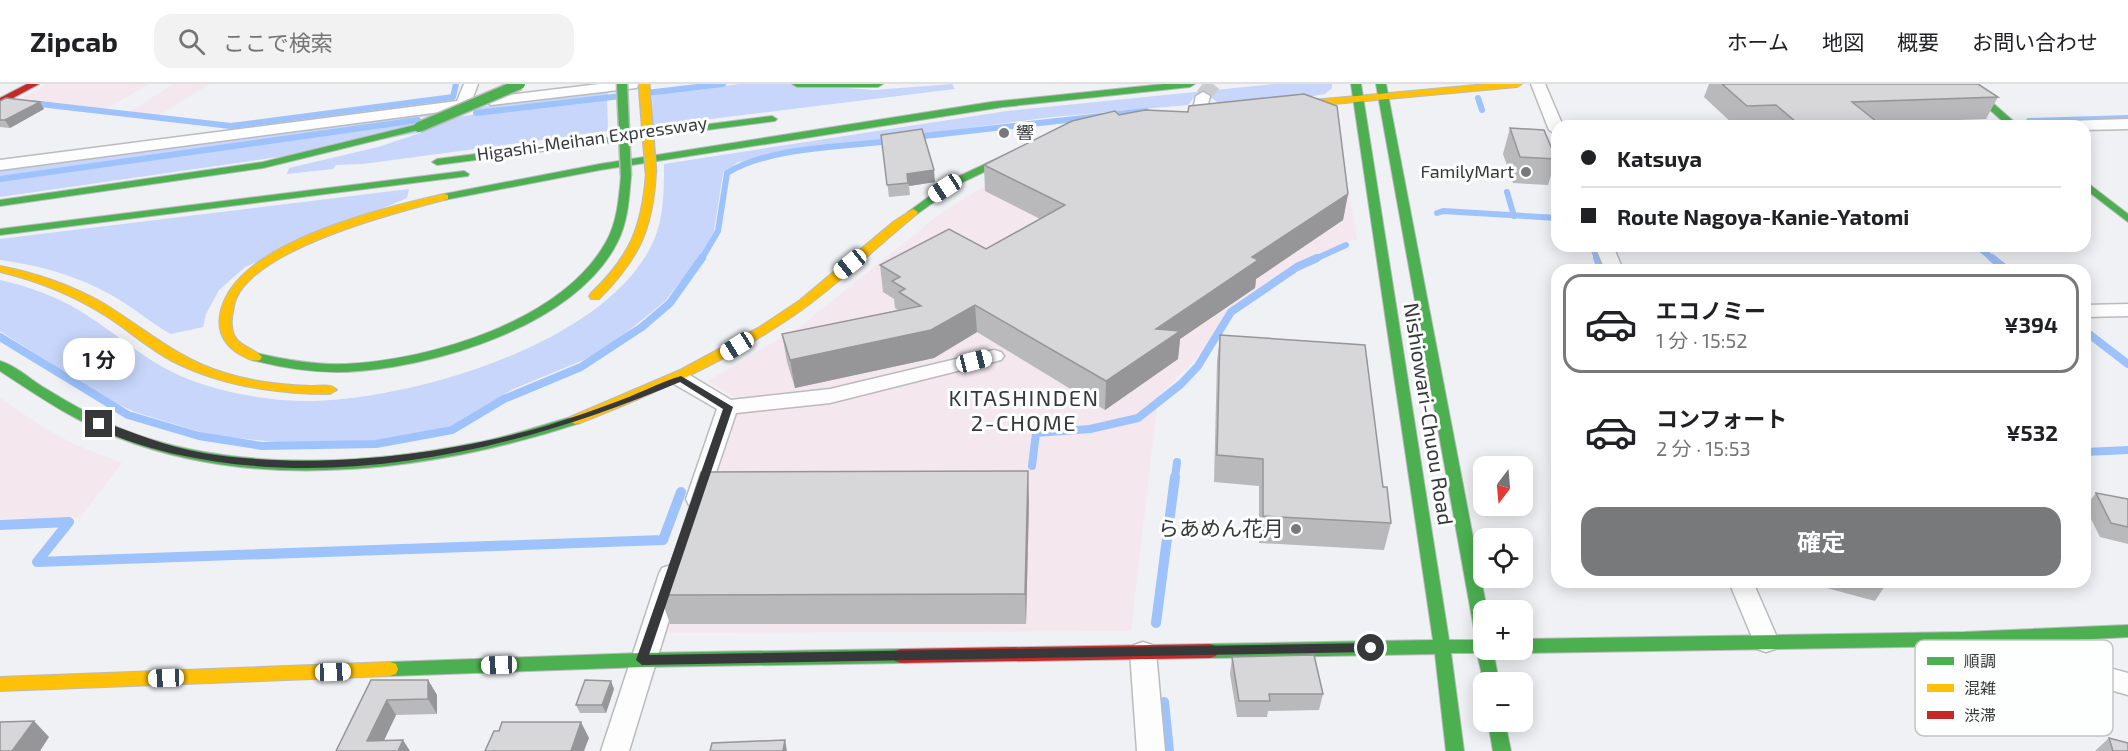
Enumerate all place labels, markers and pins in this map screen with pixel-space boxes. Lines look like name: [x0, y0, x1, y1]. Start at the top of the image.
place label: 響: [1016, 121, 1034, 143]
marker: 響: [997, 126, 1011, 140]
place label: FamilyMart: [1420, 160, 1514, 182]
marker: FamilyMart: [1519, 165, 1533, 179]
place label: らあめん花月: [1158, 515, 1284, 540]
marker: らあめん花月: [1289, 522, 1303, 536]

